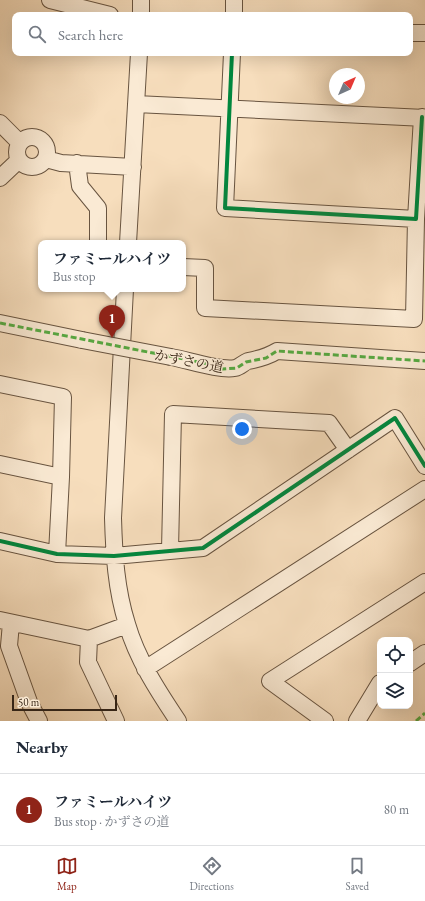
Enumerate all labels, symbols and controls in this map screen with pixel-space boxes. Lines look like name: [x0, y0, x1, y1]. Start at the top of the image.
search box: [12, 12, 413, 56]
icon: search: [26, 23, 48, 45]
text: Search here: [58, 25, 123, 44]
north arrow: [329, 68, 365, 104]
popup: [38, 240, 186, 292]
text: ファミールハイツ: [53, 249, 171, 268]
text: Bus stop: [53, 268, 96, 285]
pin: 1: [99, 305, 125, 338]
street label: かずさの道: [153, 345, 225, 377]
your location: [232, 419, 252, 439]
map controls: [377, 637, 413, 709]
button: locate: [377, 637, 413, 673]
button: layers: [377, 673, 413, 709]
scale bar: [12, 693, 117, 712]
text: 50 m: [18, 695, 39, 709]
text: Nearby: [16, 736, 68, 758]
text: ファミールハイツ: [54, 792, 172, 811]
text: 1: [26, 801, 32, 818]
text: 80 m: [384, 801, 409, 818]
text: Bus stop · かずさの道: [54, 813, 170, 830]
tab: Map: [56, 855, 78, 893]
tab: Directions: [190, 855, 234, 893]
tab: Saved: [346, 855, 369, 893]

